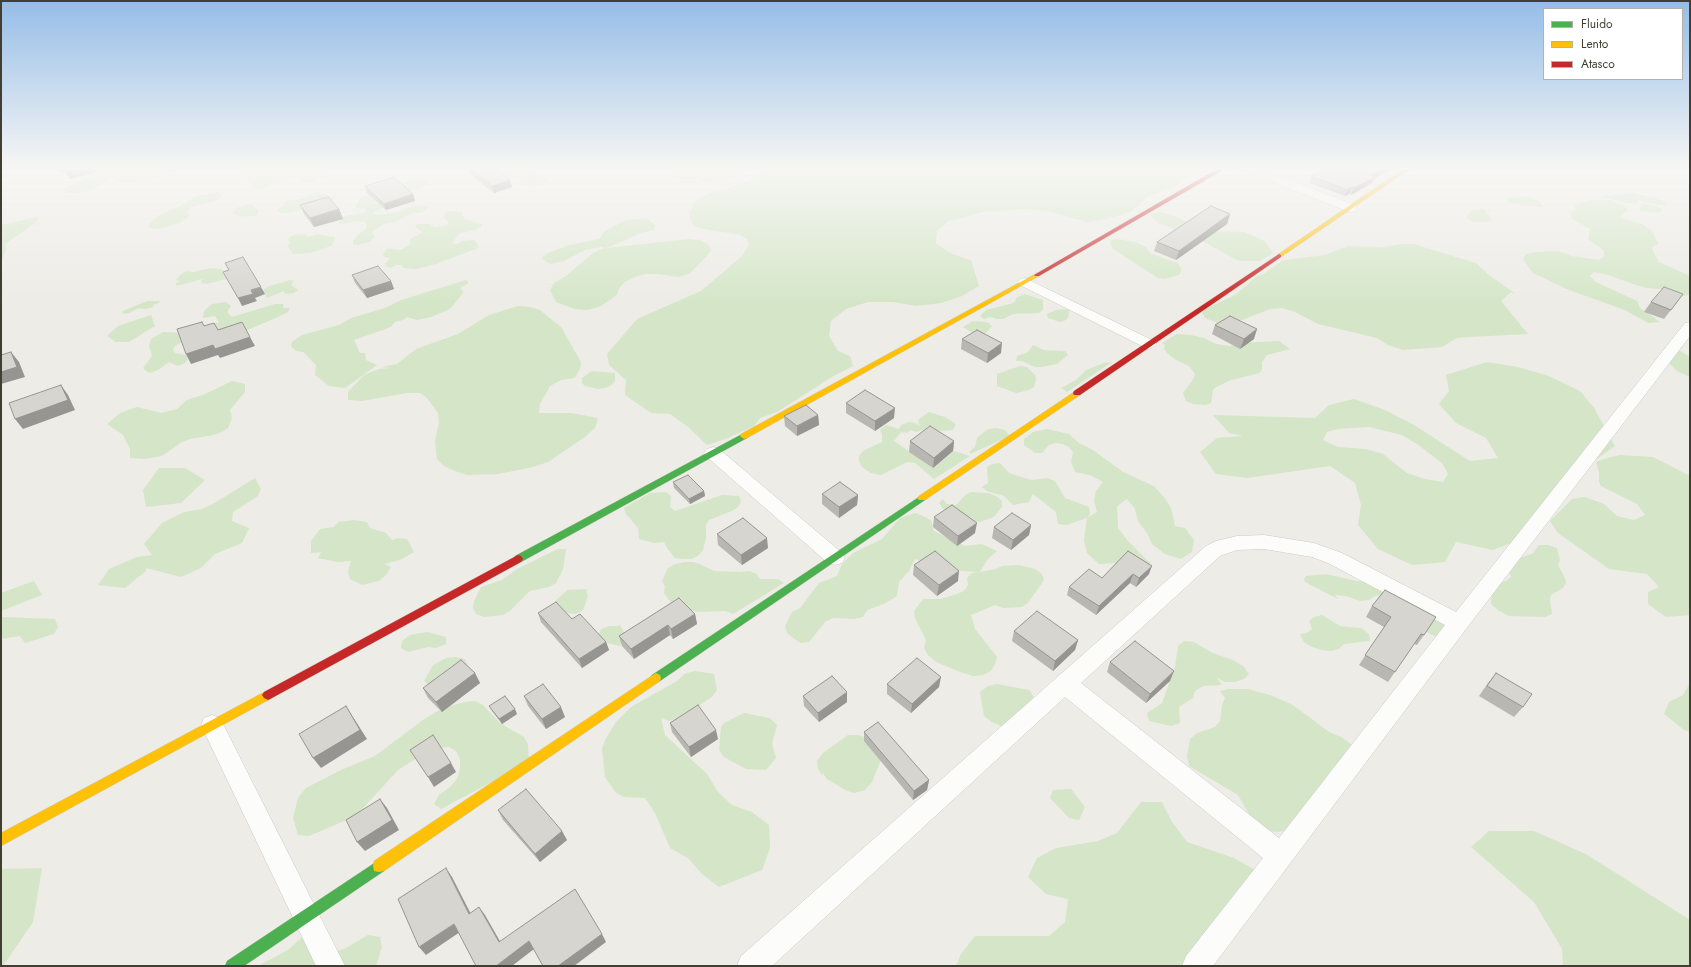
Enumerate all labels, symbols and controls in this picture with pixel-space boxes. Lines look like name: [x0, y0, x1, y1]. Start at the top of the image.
legend: [1543, 8, 1683, 80]
text: Fluido: [1581, 15, 1613, 33]
text: Lento: [1581, 35, 1608, 53]
text: Atasco: [1581, 55, 1615, 73]

